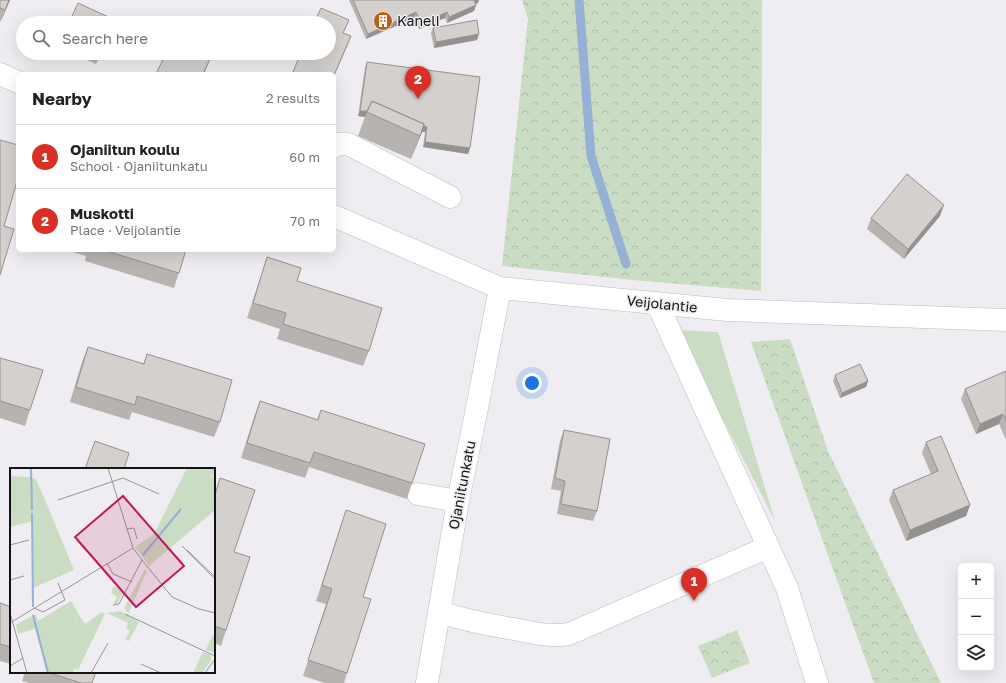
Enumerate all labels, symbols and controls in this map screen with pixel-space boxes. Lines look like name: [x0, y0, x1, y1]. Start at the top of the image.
building icon: Kaneli: [372, 10, 394, 32]
place label: Kaneli: [397, 12, 439, 29]
search box: [16, 16, 336, 60]
icon: search: [30, 27, 52, 49]
text: Search here: [62, 29, 148, 47]
pin: 2: [405, 66, 431, 99]
text: Nearby: [32, 88, 92, 109]
text: 2 results: [266, 90, 320, 106]
text: Ojaniitun koulu: [70, 140, 180, 158]
text: 1: [42, 149, 48, 165]
text: 60 m: [289, 149, 320, 165]
text: School · Ojaniitunkatu: [70, 158, 208, 174]
text: Muskotti: [70, 204, 134, 222]
text: 2: [41, 213, 49, 229]
text: 70 m: [290, 213, 320, 229]
text: Place · Veijolantie: [70, 222, 181, 238]
street label: Veijolantie: [626, 291, 698, 316]
your location: [522, 373, 542, 393]
street label: Ojaniitunkatu: [445, 439, 478, 531]
inset map: [10, 468, 215, 673]
map controls: [958, 563, 994, 671]
button: +: [958, 563, 994, 599]
pin: 1: [681, 568, 707, 601]
button: −: [958, 599, 994, 635]
button: layers: [958, 635, 994, 671]

